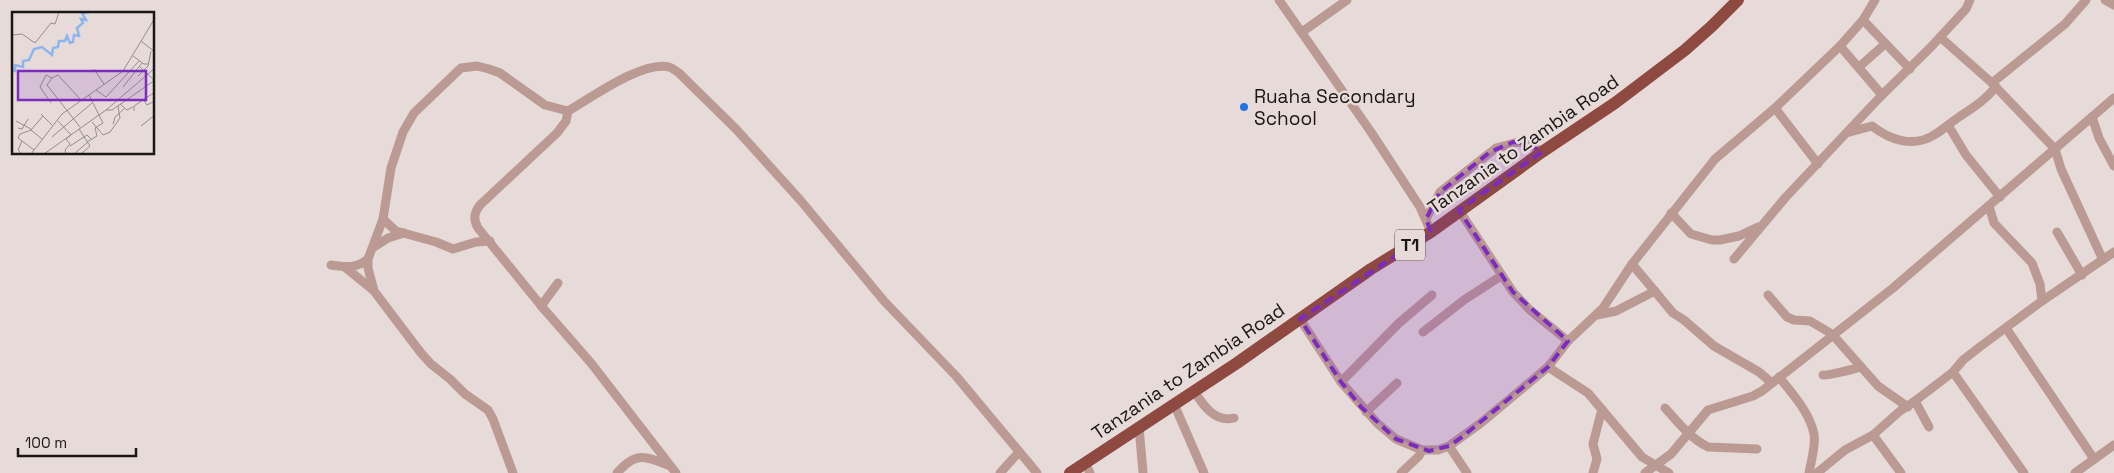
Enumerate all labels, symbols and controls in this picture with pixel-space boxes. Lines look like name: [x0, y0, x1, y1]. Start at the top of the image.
inset map: [12, 12, 155, 155]
street label: Tanzania to Zambia Road: [1423, 69, 1624, 220]
place label: Ruaha Secondary School: [1254, 84, 1416, 131]
marker: Ruaha Secondary School: [1238, 101, 1250, 113]
road number: T1: [1395, 230, 1425, 260]
street label: Tanzania to Zambia Road: [1087, 297, 1290, 445]
scale bar: [18, 426, 135, 458]
text: 100 m: [25, 433, 67, 452]

